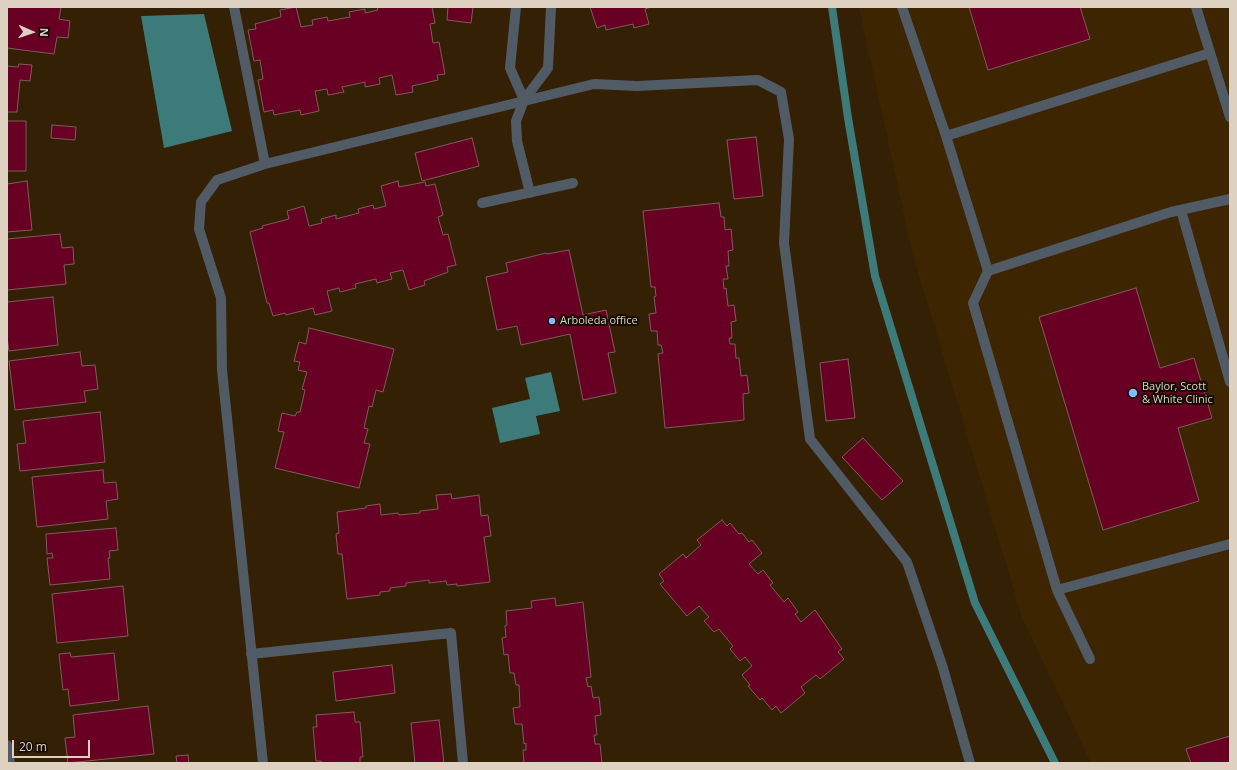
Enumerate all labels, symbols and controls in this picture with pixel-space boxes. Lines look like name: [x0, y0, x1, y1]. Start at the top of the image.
north arrow: [12, 12, 52, 52]
text: N: [37, 28, 52, 37]
place label: Arboleda office: [560, 314, 638, 328]
marker: Arboleda office: [547, 316, 557, 326]
place label: Baylor, Scott & White Clinic: [1142, 380, 1213, 406]
marker: Baylor, Scott & White Clinic: [1127, 387, 1139, 399]
scale bar: [14, 732, 92, 758]
text: 20 m: [19, 738, 47, 755]

